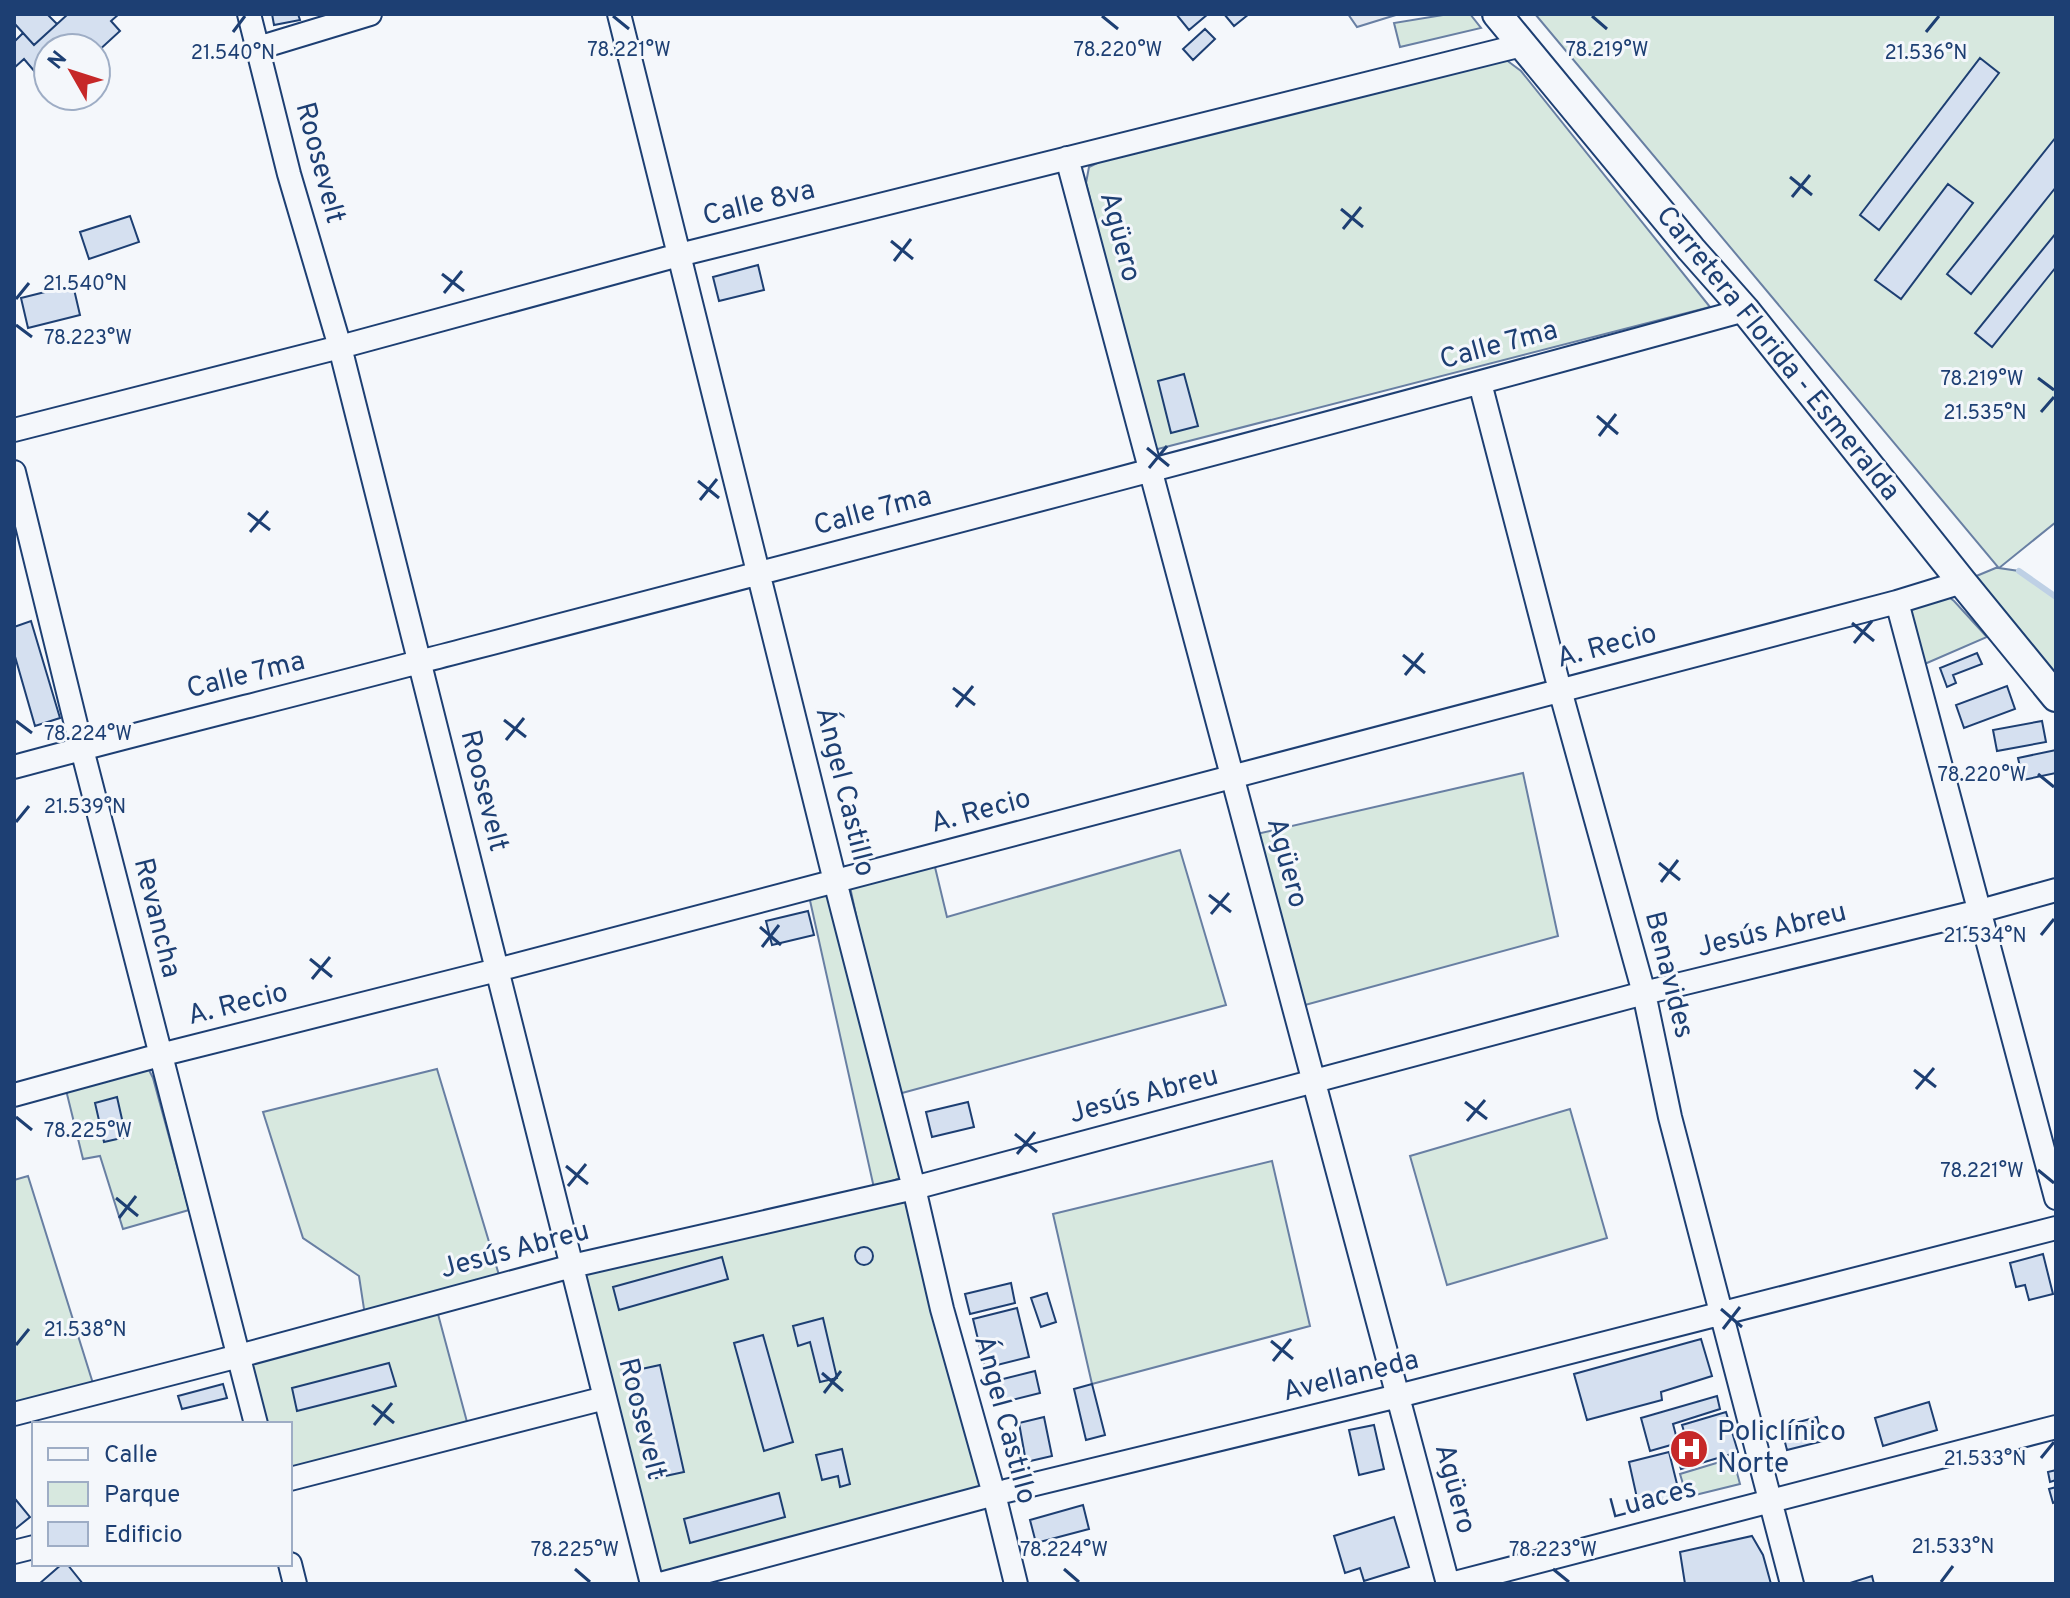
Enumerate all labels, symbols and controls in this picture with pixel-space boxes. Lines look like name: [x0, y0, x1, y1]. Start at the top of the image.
north arrow: [32, 32, 112, 112]
text: 78.221°W: [587, 38, 671, 64]
text: 78.220°W: [1074, 38, 1162, 64]
text: 78.219°W: [1565, 38, 1649, 64]
text: 21.540°N: [191, 41, 275, 67]
text: 21.536°N: [1885, 41, 1967, 67]
text: N: [43, 46, 74, 76]
street label: Roosevelt: [286, 99, 352, 227]
street label: Calle 8va: [699, 173, 819, 235]
street label: Agüero: [1090, 188, 1148, 286]
street label: Carretera Florida - Esmeralda: [1647, 199, 1907, 509]
text: 21.540°N: [43, 272, 127, 298]
street label: Calle 7ma: [1436, 313, 1562, 379]
text: 78.223°W: [44, 326, 132, 352]
text: 78.219°W: [1940, 367, 2024, 393]
text: 21.535°N: [1943, 401, 2027, 427]
street label: Calle 7ma: [810, 479, 936, 545]
street label: A. Recio: [1553, 616, 1661, 678]
street label: Calle 7ma: [183, 644, 309, 708]
street label: Ángel Castillo: [806, 703, 884, 880]
text: 78.224°W: [44, 722, 132, 748]
street label: Roosevelt: [451, 727, 515, 855]
text: 78.220°W: [1938, 763, 2026, 789]
street label: A. Recio: [927, 781, 1035, 843]
text: 21.539°N: [44, 795, 126, 821]
street label: Agüero: [1257, 814, 1315, 912]
street label: Revancha: [124, 854, 188, 982]
street label: Jesús Abreu: [1693, 895, 1851, 967]
street label: Benavides: [1635, 908, 1701, 1042]
text: 21.534°N: [1943, 924, 2027, 950]
street label: A. Recio: [184, 975, 292, 1035]
street label: Jesús Abreu: [1065, 1059, 1223, 1133]
text: 78.225°W: [44, 1119, 132, 1145]
text: 78.221°W: [1940, 1159, 2024, 1185]
street label: Jesús Abreu: [436, 1214, 594, 1288]
text: 21.538°N: [43, 1318, 127, 1344]
street label: Ángel Castillo: [964, 1331, 1046, 1508]
street label: Avellaneda: [1279, 1343, 1423, 1411]
street label: Roosevelt: [609, 1355, 673, 1483]
place label: Policlínico Norte: [1717, 1415, 1846, 1483]
legend: [32, 1422, 292, 1566]
hospital icon: Policlínico Norte: [1668, 1428, 1710, 1470]
street label: Agüero: [1425, 1440, 1483, 1538]
text: Calle: [104, 1441, 158, 1471]
text: 21.533°N: [1944, 1447, 2026, 1473]
street label: Luaces: [1605, 1471, 1701, 1529]
text: Parque: [104, 1481, 180, 1511]
text: Edificio: [104, 1521, 183, 1551]
text: 21.533°N: [1912, 1535, 1994, 1561]
text: 78.225°W: [531, 1538, 619, 1564]
text: 78.224°W: [1020, 1538, 1108, 1564]
text: 78.223°W: [1509, 1538, 1597, 1564]

